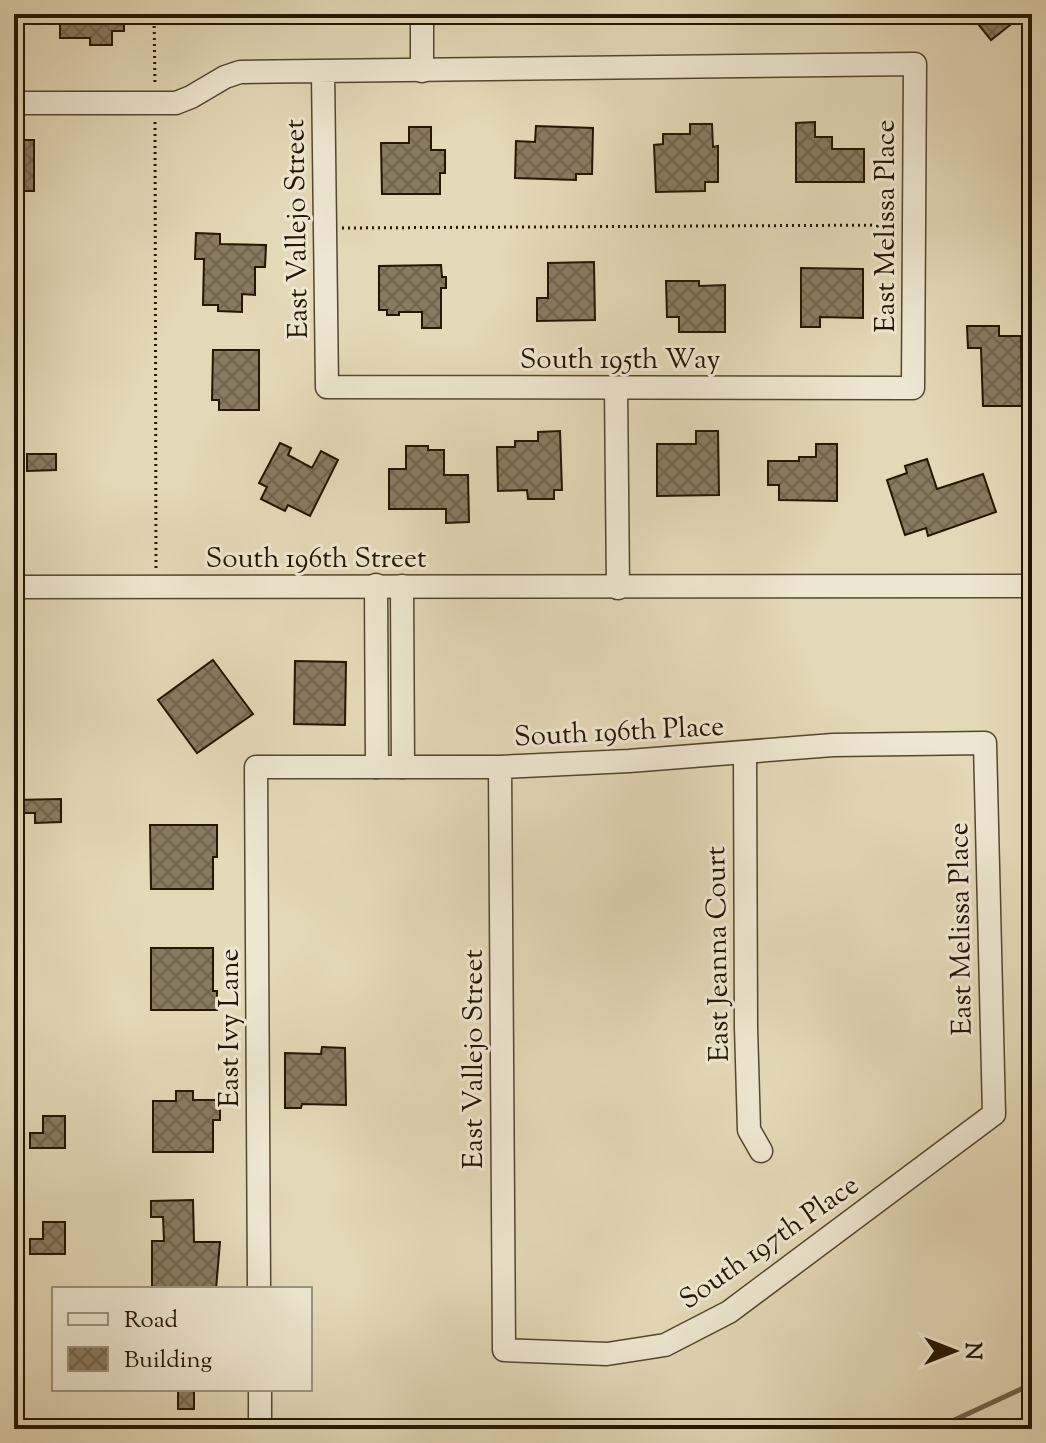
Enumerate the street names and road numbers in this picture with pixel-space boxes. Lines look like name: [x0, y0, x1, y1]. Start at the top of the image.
street label: East Vallejo Street: [276, 118, 320, 339]
street label: East Melissa Place: [867, 119, 907, 333]
street label: South 195th Way: [520, 341, 720, 381]
street label: South 196th Street: [205, 540, 427, 580]
street label: South 196th Place: [513, 708, 725, 758]
street label: East Melissa Place: [940, 822, 984, 1036]
street label: East Jeanna Court: [697, 845, 741, 1062]
street label: East Ivy Lane: [211, 948, 251, 1108]
street label: East Vallejo Street: [455, 949, 495, 1169]
street label: South 197th Place: [672, 1167, 868, 1320]

